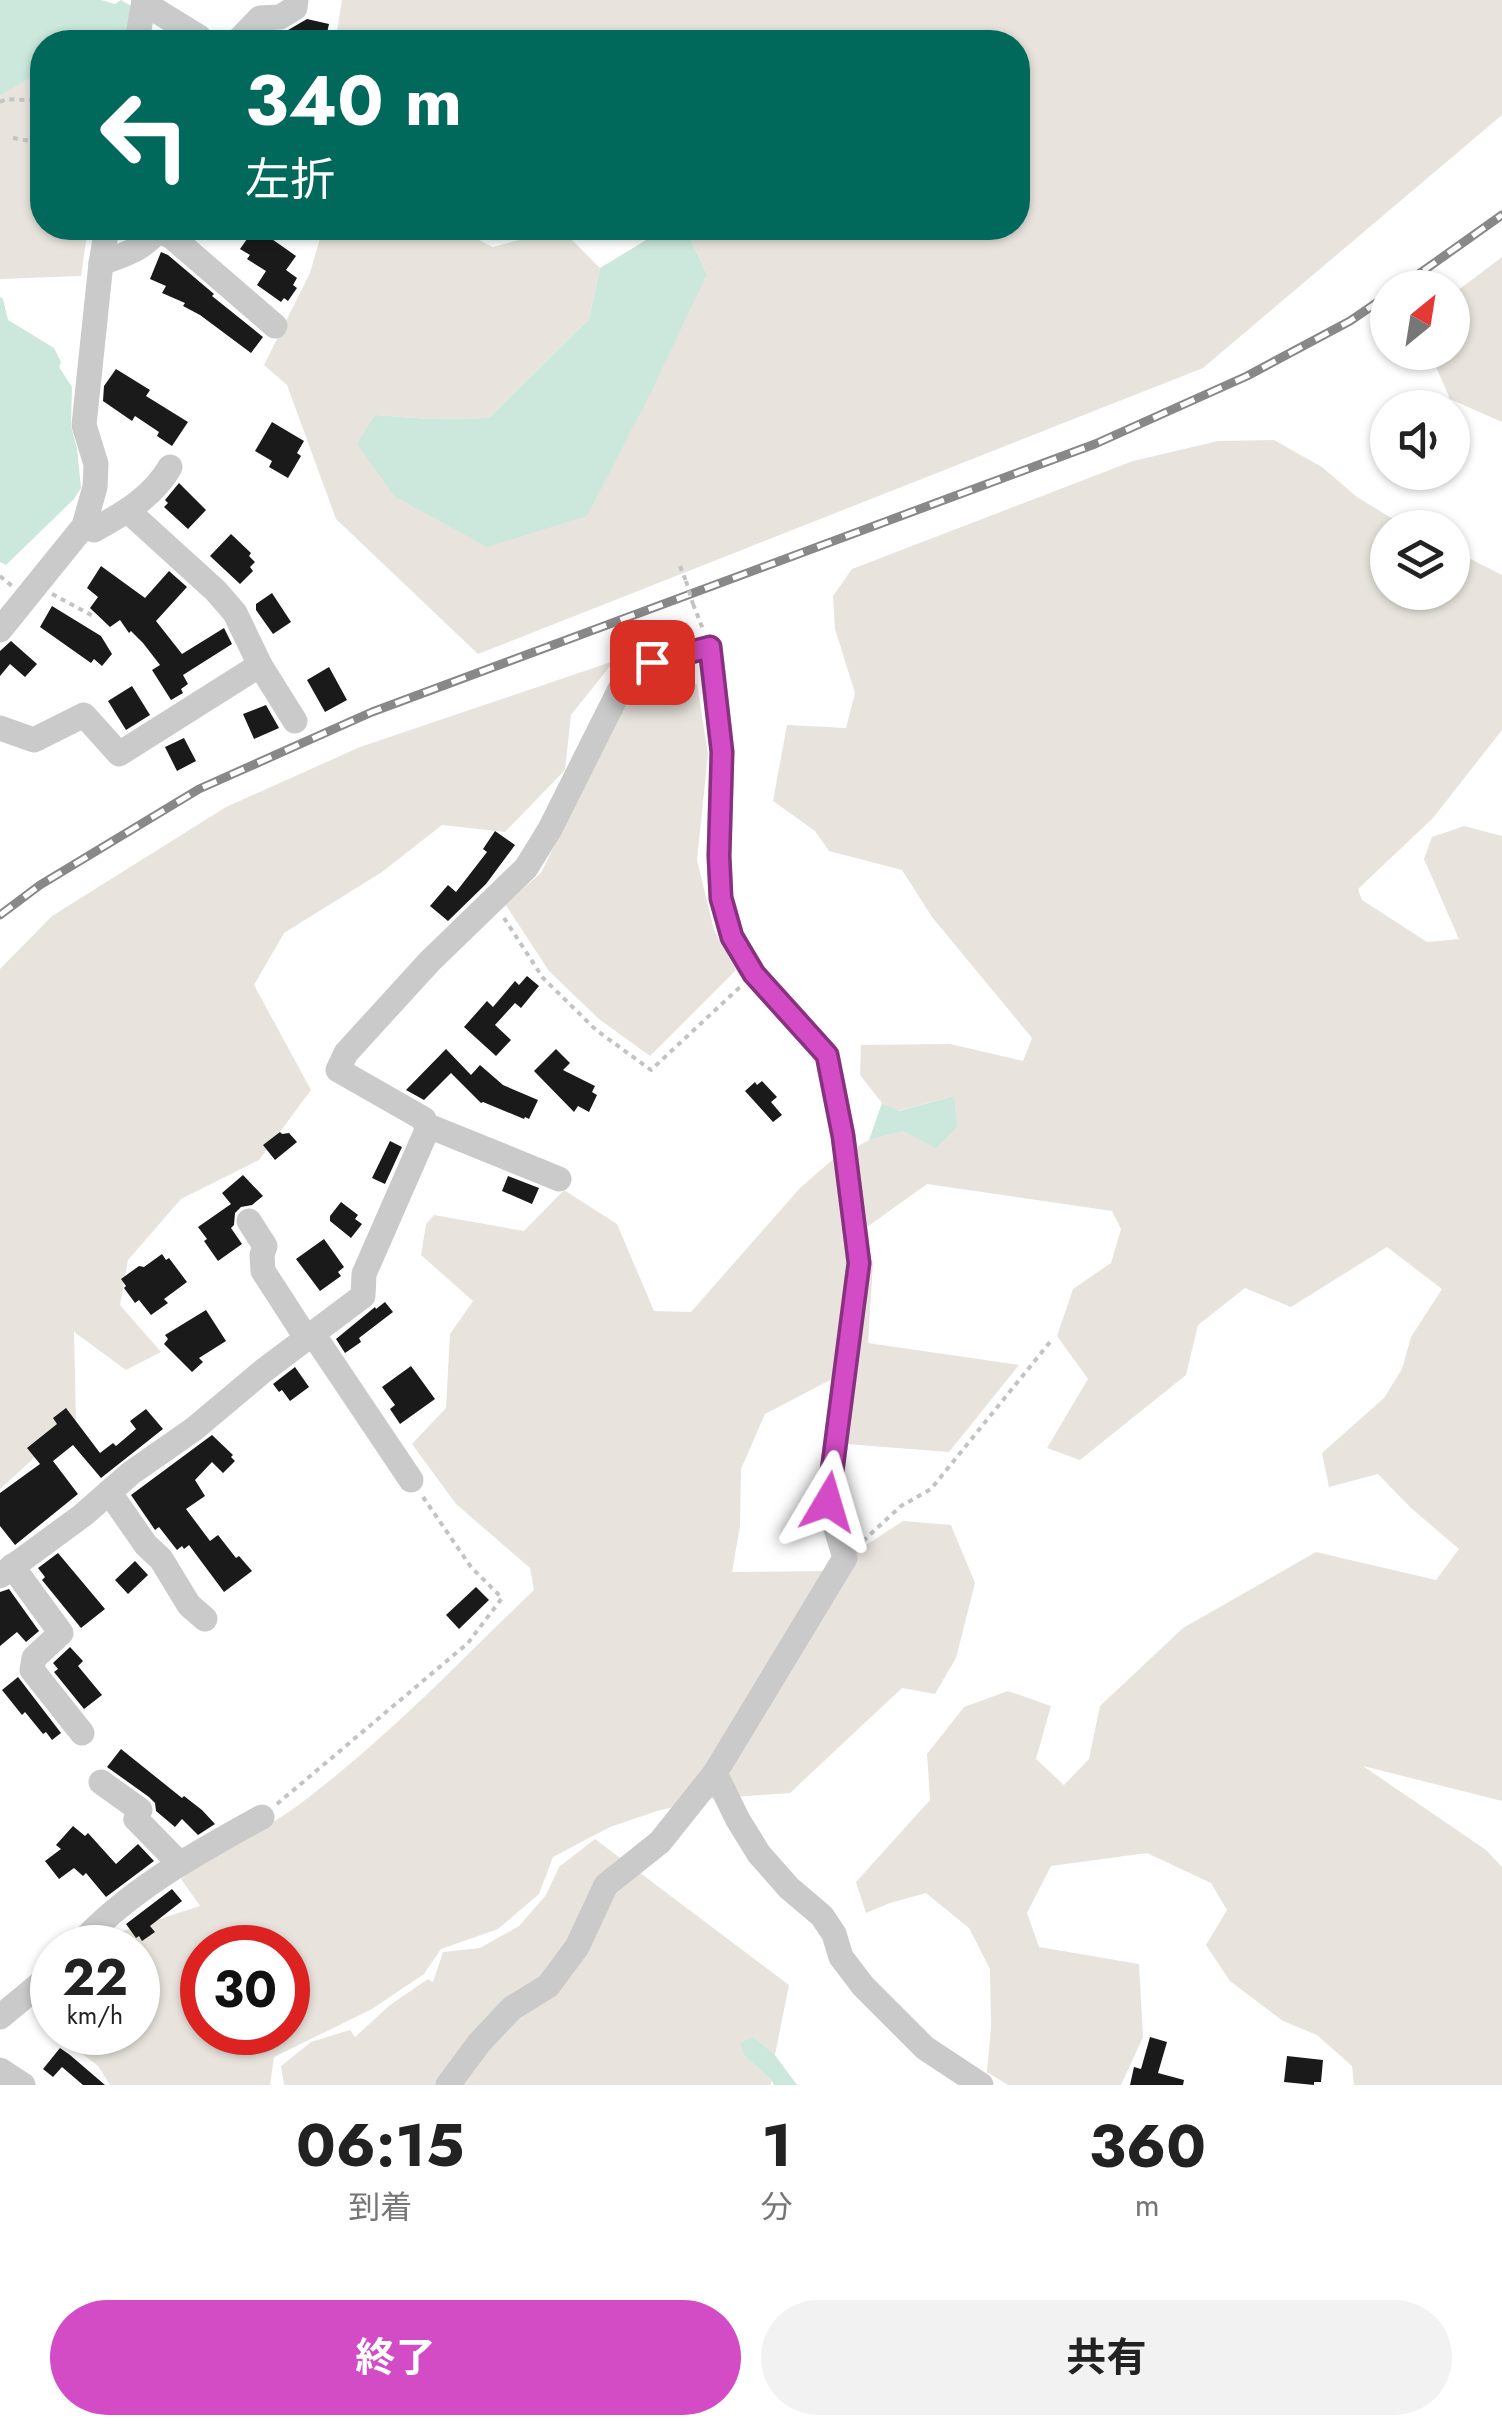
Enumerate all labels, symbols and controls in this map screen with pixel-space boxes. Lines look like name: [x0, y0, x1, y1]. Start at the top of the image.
text: 340 m: [245, 50, 462, 151]
icon: left: [80, 70, 210, 200]
text: 左折: [245, 147, 335, 212]
north arrow: [1370, 270, 1470, 370]
map controls: [1370, 270, 1470, 610]
button: sound: [1370, 390, 1470, 490]
button: layers: [1370, 510, 1470, 610]
pin: [610, 620, 695, 705]
icon: arrive: [625, 635, 680, 690]
position arrow: [776, 1450, 880, 1554]
speed limit sign: 30: [180, 1925, 310, 2055]
text: 22: [62, 1941, 128, 2014]
text: km/h: [67, 1997, 123, 2033]
text: 06:15: [296, 2102, 465, 2189]
text: 1: [761, 2102, 792, 2189]
text: 360: [1089, 2103, 1206, 2190]
text: m: [1135, 2182, 1160, 2228]
text: 到着: [348, 2184, 412, 2230]
text: 分: [761, 2184, 793, 2230]
button: 終了: [50, 2300, 741, 2415]
button: 共有: [761, 2300, 1452, 2415]

